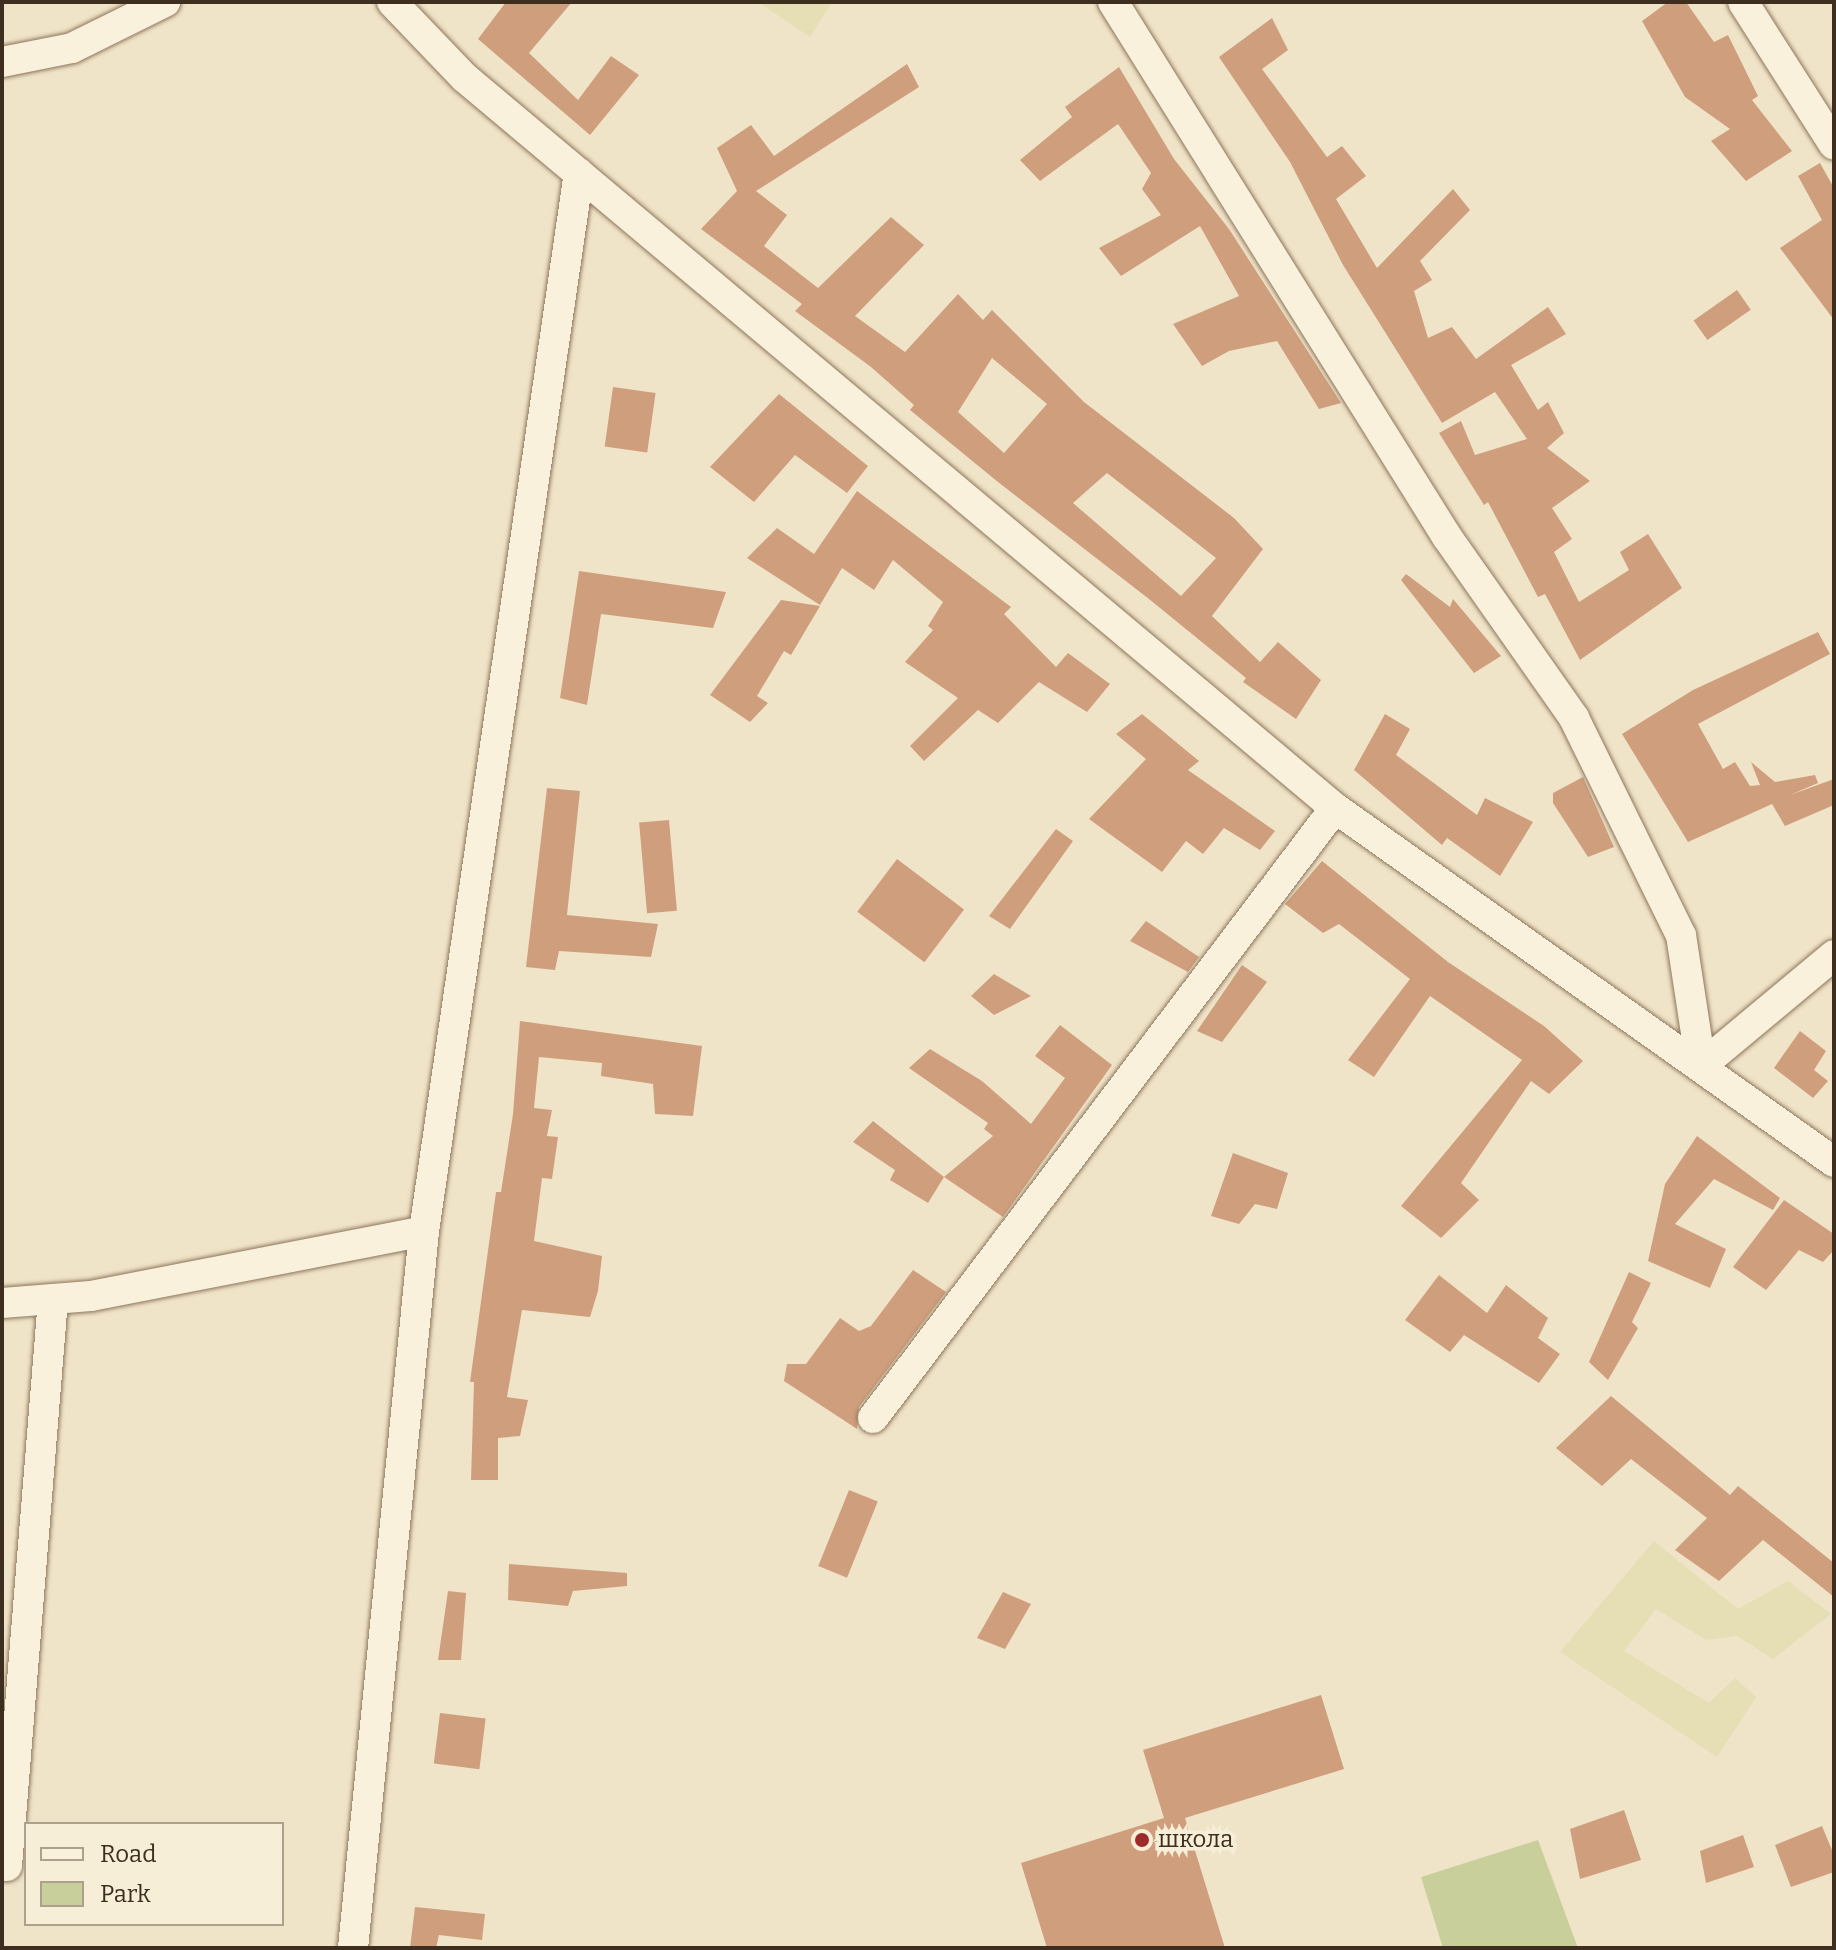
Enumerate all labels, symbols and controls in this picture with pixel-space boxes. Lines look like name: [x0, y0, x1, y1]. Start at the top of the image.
legend: [24, 1822, 284, 1926]
place label: школа: [1158, 1826, 1233, 1854]
marker: школа: [1133, 1831, 1151, 1849]
text: Road: [100, 1840, 156, 1868]
text: Park: [100, 1880, 151, 1908]

